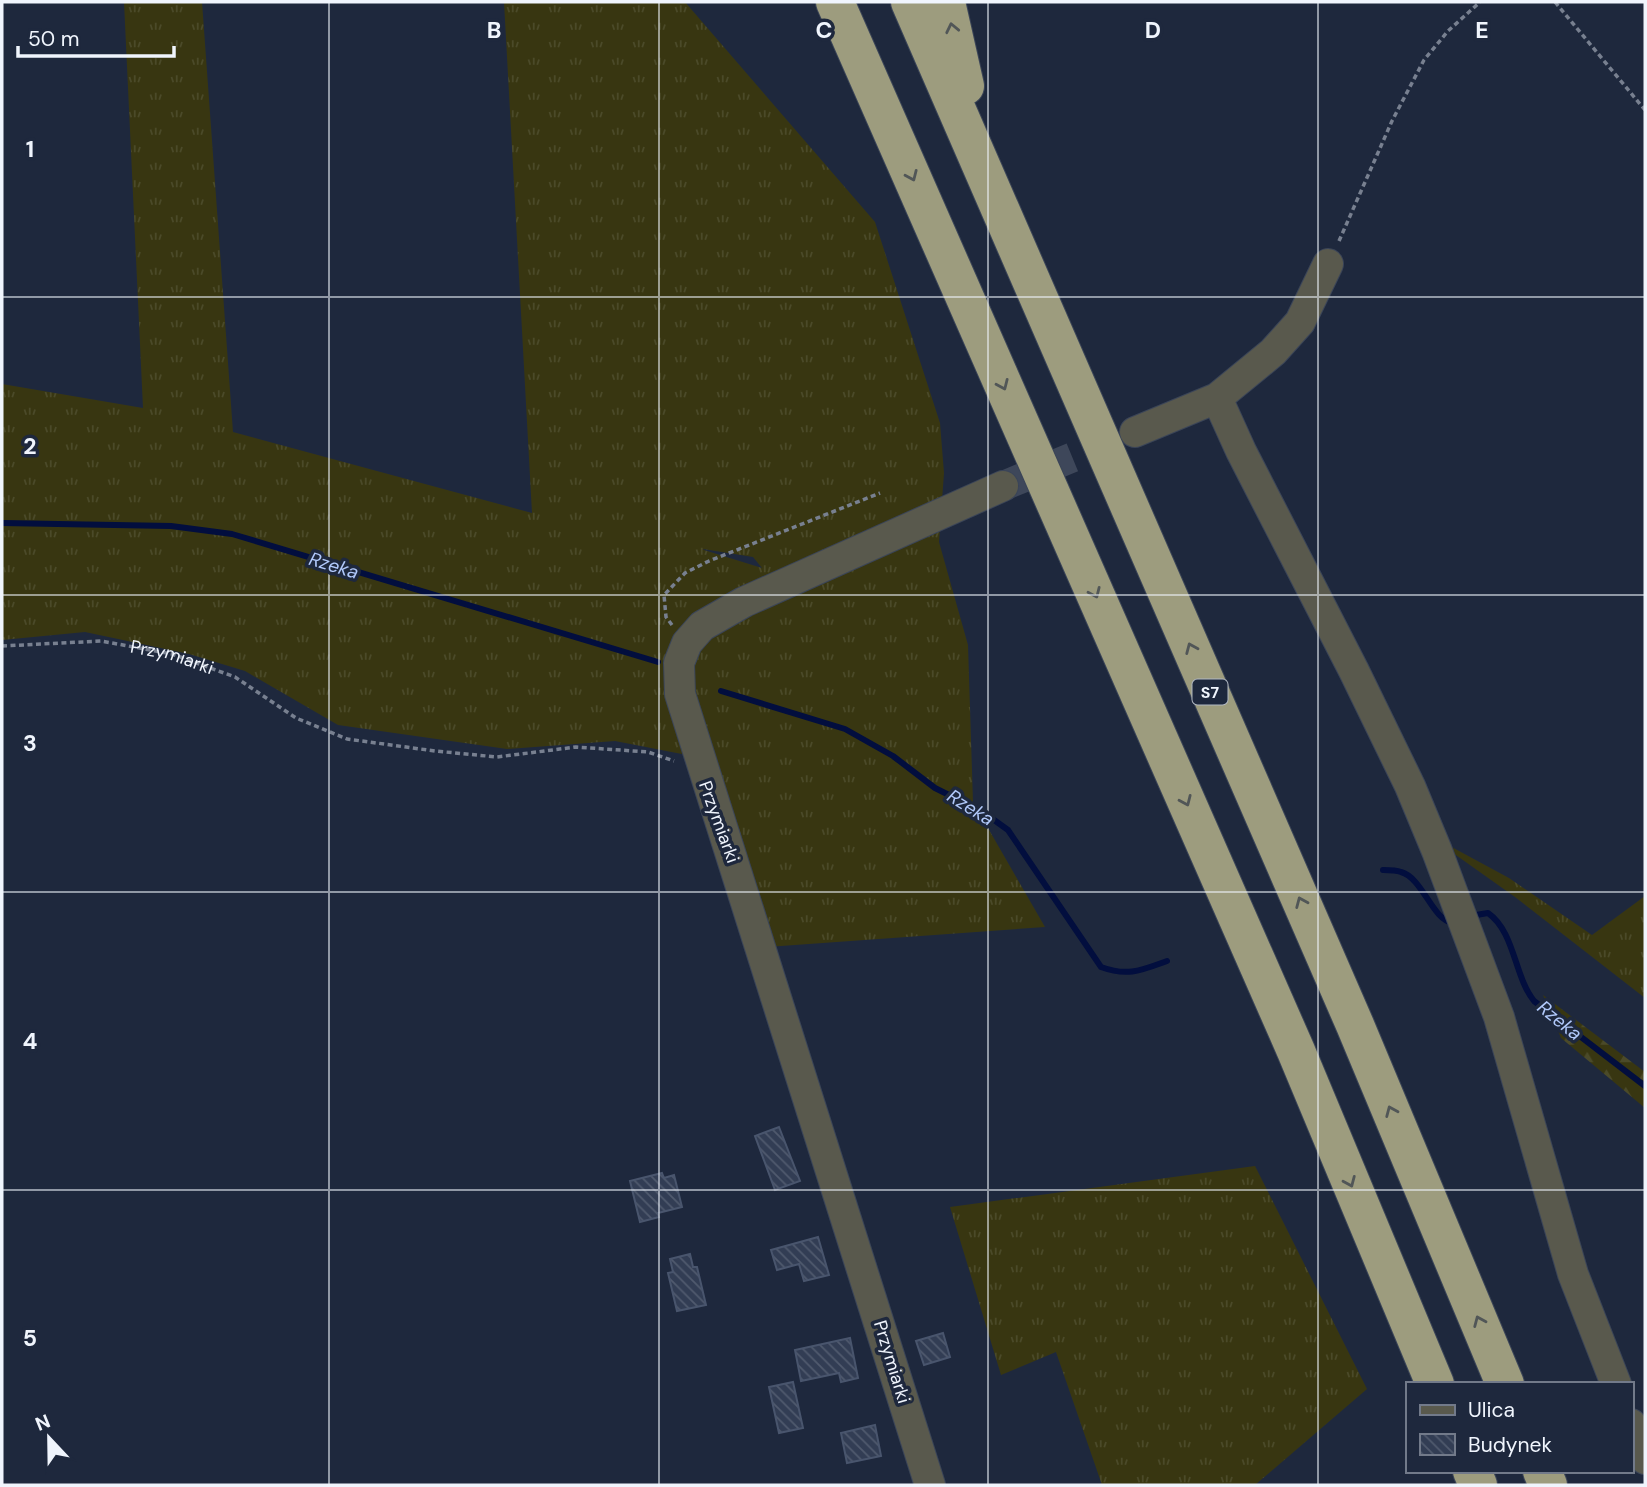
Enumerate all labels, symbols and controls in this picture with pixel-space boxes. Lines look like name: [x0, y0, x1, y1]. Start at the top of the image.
scale bar: [18, 14, 173, 58]
text: B: [487, 15, 501, 45]
text: C: [816, 15, 832, 45]
text: D: [1145, 15, 1161, 45]
text: E: [1475, 15, 1489, 45]
one-way arrow: [946, 22, 961, 34]
text: 50 m: [28, 25, 79, 53]
text: 1: [26, 134, 34, 164]
one-way arrow: [904, 169, 918, 181]
one-way arrow: [995, 378, 1009, 390]
text: 2: [23, 431, 37, 461]
water label: Rzeka: [306, 546, 362, 585]
one-way arrow: [1087, 586, 1101, 598]
street label: Przymiarki: [128, 635, 217, 680]
one-way arrow: [1185, 643, 1199, 655]
road number: S7: [1192, 680, 1228, 705]
text: 3: [23, 728, 37, 758]
street label: Przymiarki: [693, 778, 745, 866]
water label: Rzeka: [943, 783, 999, 831]
one-way arrow: [1178, 794, 1192, 807]
one-way arrow: [1295, 897, 1309, 909]
water label: Rzeka: [1532, 995, 1587, 1046]
text: 4: [23, 1026, 38, 1056]
one-way arrow: [1385, 1106, 1399, 1118]
one-way arrow: [1342, 1175, 1356, 1187]
one-way arrow: [1473, 1316, 1487, 1328]
street label: Przymiarki: [868, 1318, 916, 1406]
text: 5: [23, 1323, 37, 1353]
legend: [1406, 1382, 1633, 1473]
text: Ulica: [1468, 1396, 1515, 1424]
north arrow: [14, 1403, 84, 1473]
text: N: [32, 1409, 54, 1437]
text: Budynek: [1468, 1431, 1553, 1459]

